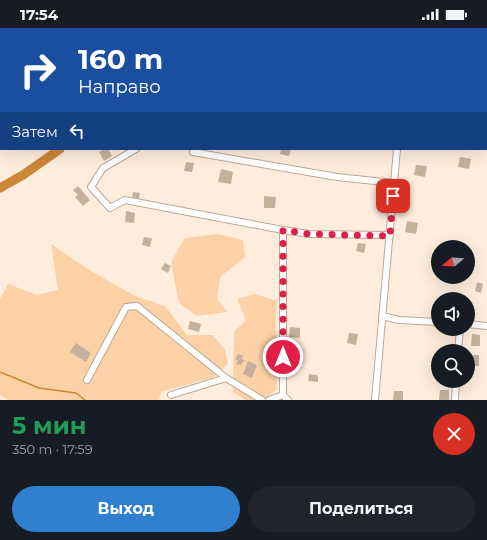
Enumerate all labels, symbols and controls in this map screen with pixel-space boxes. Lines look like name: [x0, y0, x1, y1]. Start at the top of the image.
text: 17:54: [20, 5, 58, 24]
text: 160 m: [78, 42, 163, 76]
icon: right: [12, 44, 64, 96]
text: Направо: [78, 76, 161, 98]
icon: left: [66, 120, 88, 142]
text: Затем: [12, 122, 58, 141]
pin: [376, 179, 410, 213]
icon: arrive: [382, 185, 404, 207]
north arrow: [431, 240, 475, 284]
map controls: [431, 240, 475, 388]
button: sound: [431, 292, 475, 336]
position arrow: [262, 336, 304, 378]
button: search: [431, 344, 475, 388]
text: 5 мин: [12, 411, 86, 440]
button: close: [433, 413, 475, 455]
text: 350 m · 17:59: [12, 441, 93, 457]
button: Выход: [12, 486, 240, 532]
button: Поделиться: [248, 486, 475, 532]

